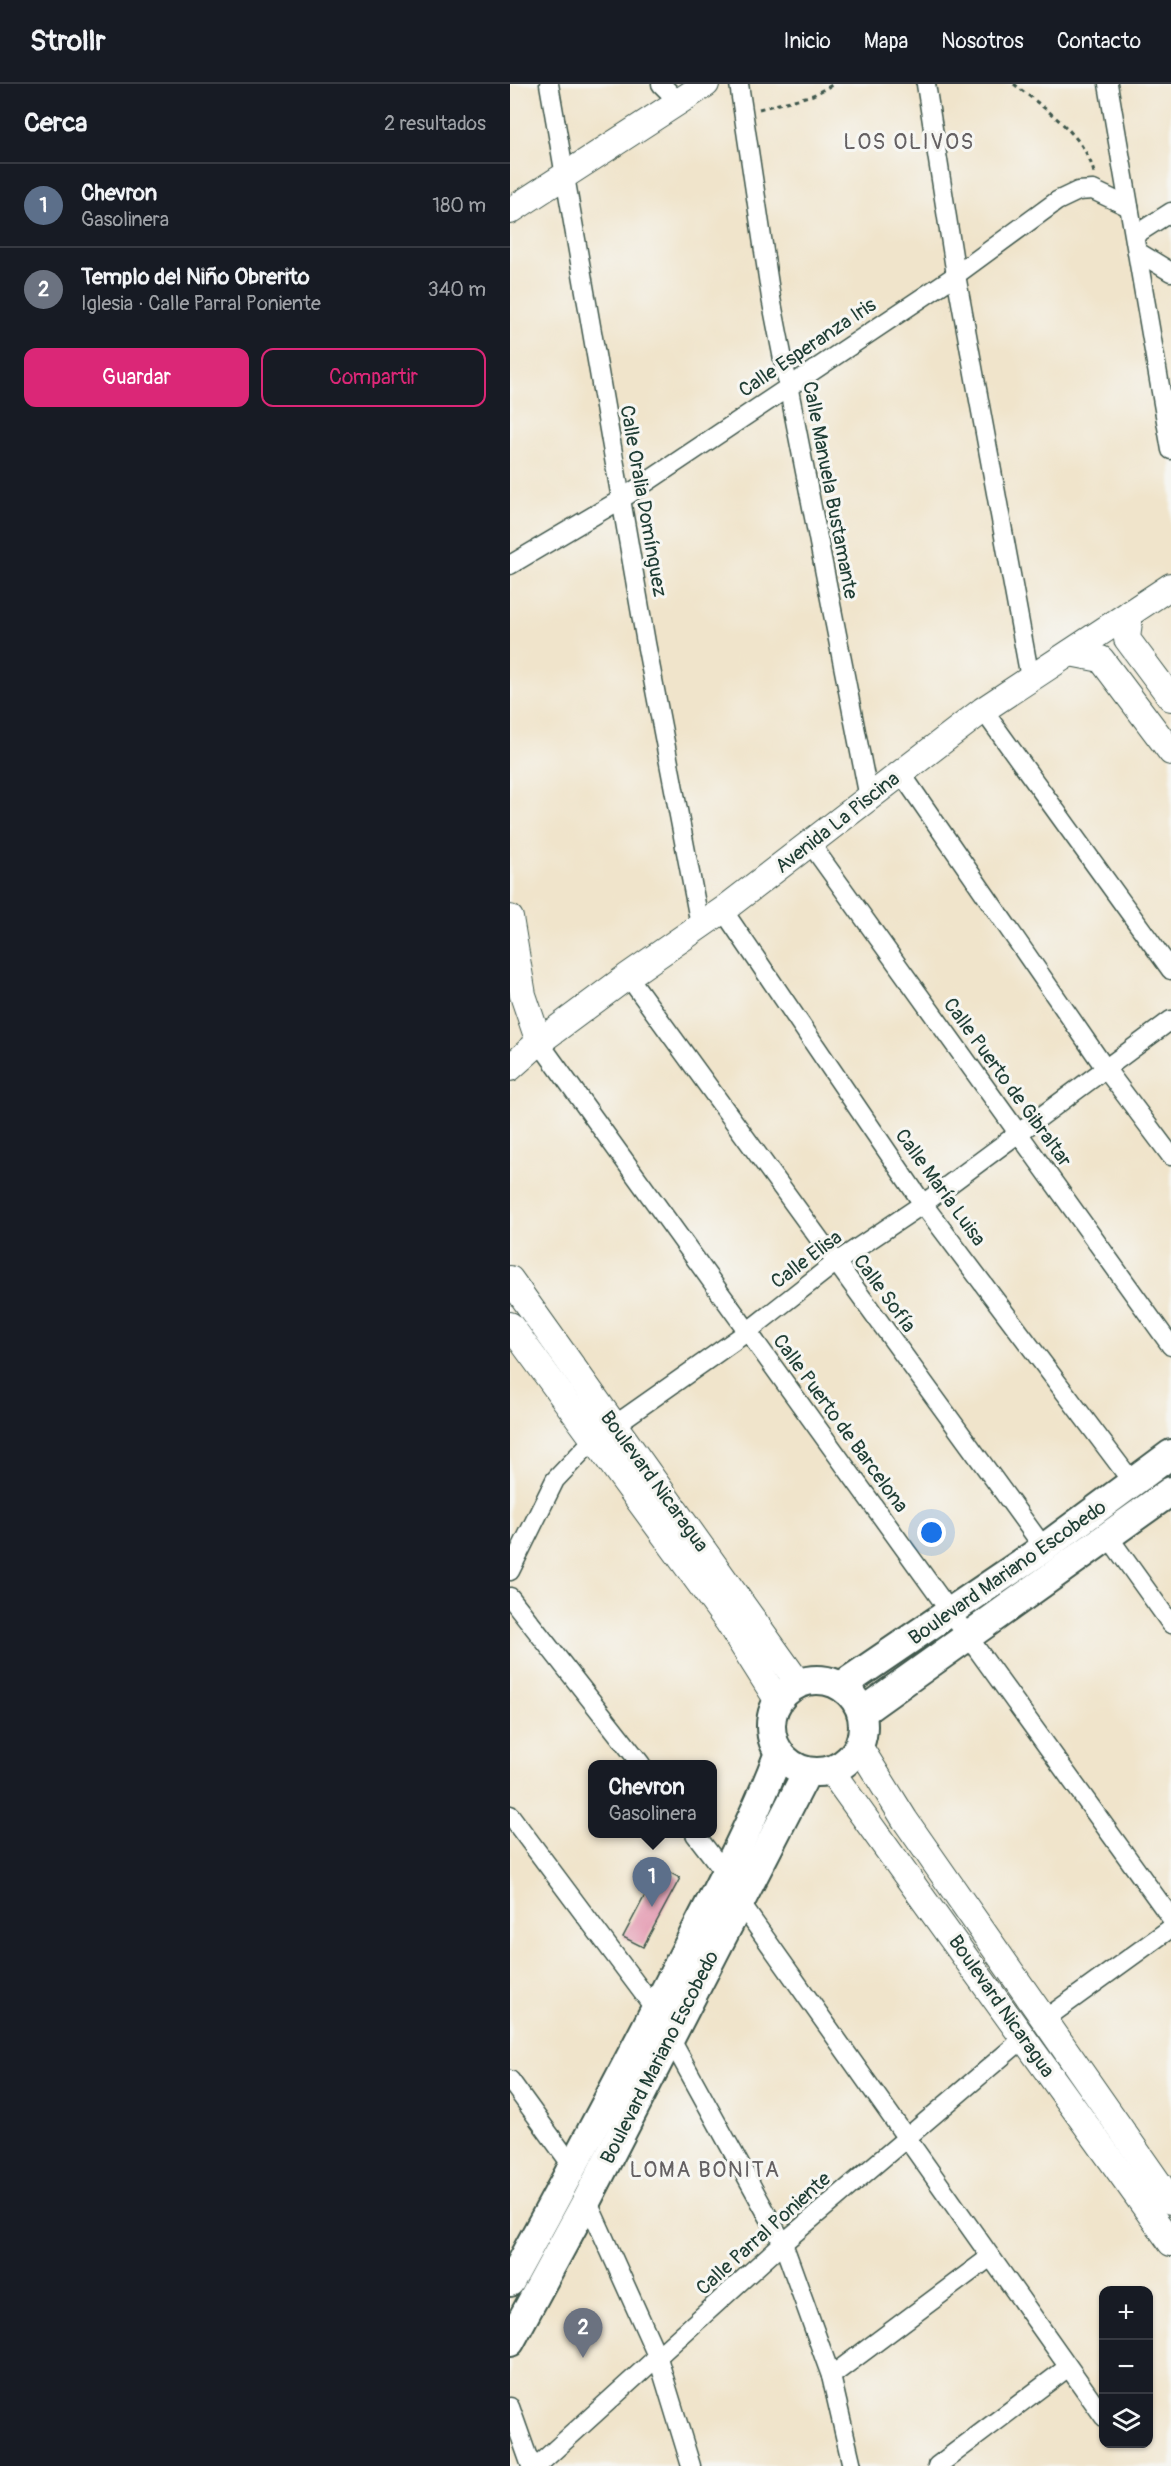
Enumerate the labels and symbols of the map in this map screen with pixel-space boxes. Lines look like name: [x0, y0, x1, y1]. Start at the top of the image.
district label: LOS OLIVOS: [843, 128, 975, 156]
street label: Calle Esperanza Iris: [734, 292, 881, 403]
street label: Calle Manuela Bustamante: [797, 379, 864, 601]
street label: Calle Oralia Domínguez: [614, 403, 673, 599]
street label: Avenida La Piscina: [770, 766, 905, 879]
street label: Calle Puerto de Gibraltar: [938, 993, 1077, 1172]
street label: Calle María Luisa: [890, 1124, 991, 1251]
street label: Calle Elisa: [766, 1225, 847, 1294]
street label: Calle Sofía: [848, 1249, 921, 1337]
street label: Calle Puerto de Barcelona: [767, 1329, 914, 1517]
street label: Boulevard Nicaragua: [595, 1406, 714, 1557]
street label: Boulevard Mariano Escobedo: [904, 1494, 1111, 1650]
your location: [917, 1518, 946, 1547]
pin: 1: [632, 1858, 672, 1907]
street label: Boulevard Nicaragua: [943, 1930, 1060, 2082]
street label: Boulevard Mariano Escobedo: [595, 1946, 724, 2168]
district label: LOMA BONITA: [629, 2156, 781, 2184]
street label: Calle Parral Poniente: [691, 2166, 836, 2300]
pin: 2: [564, 2308, 602, 2358]

